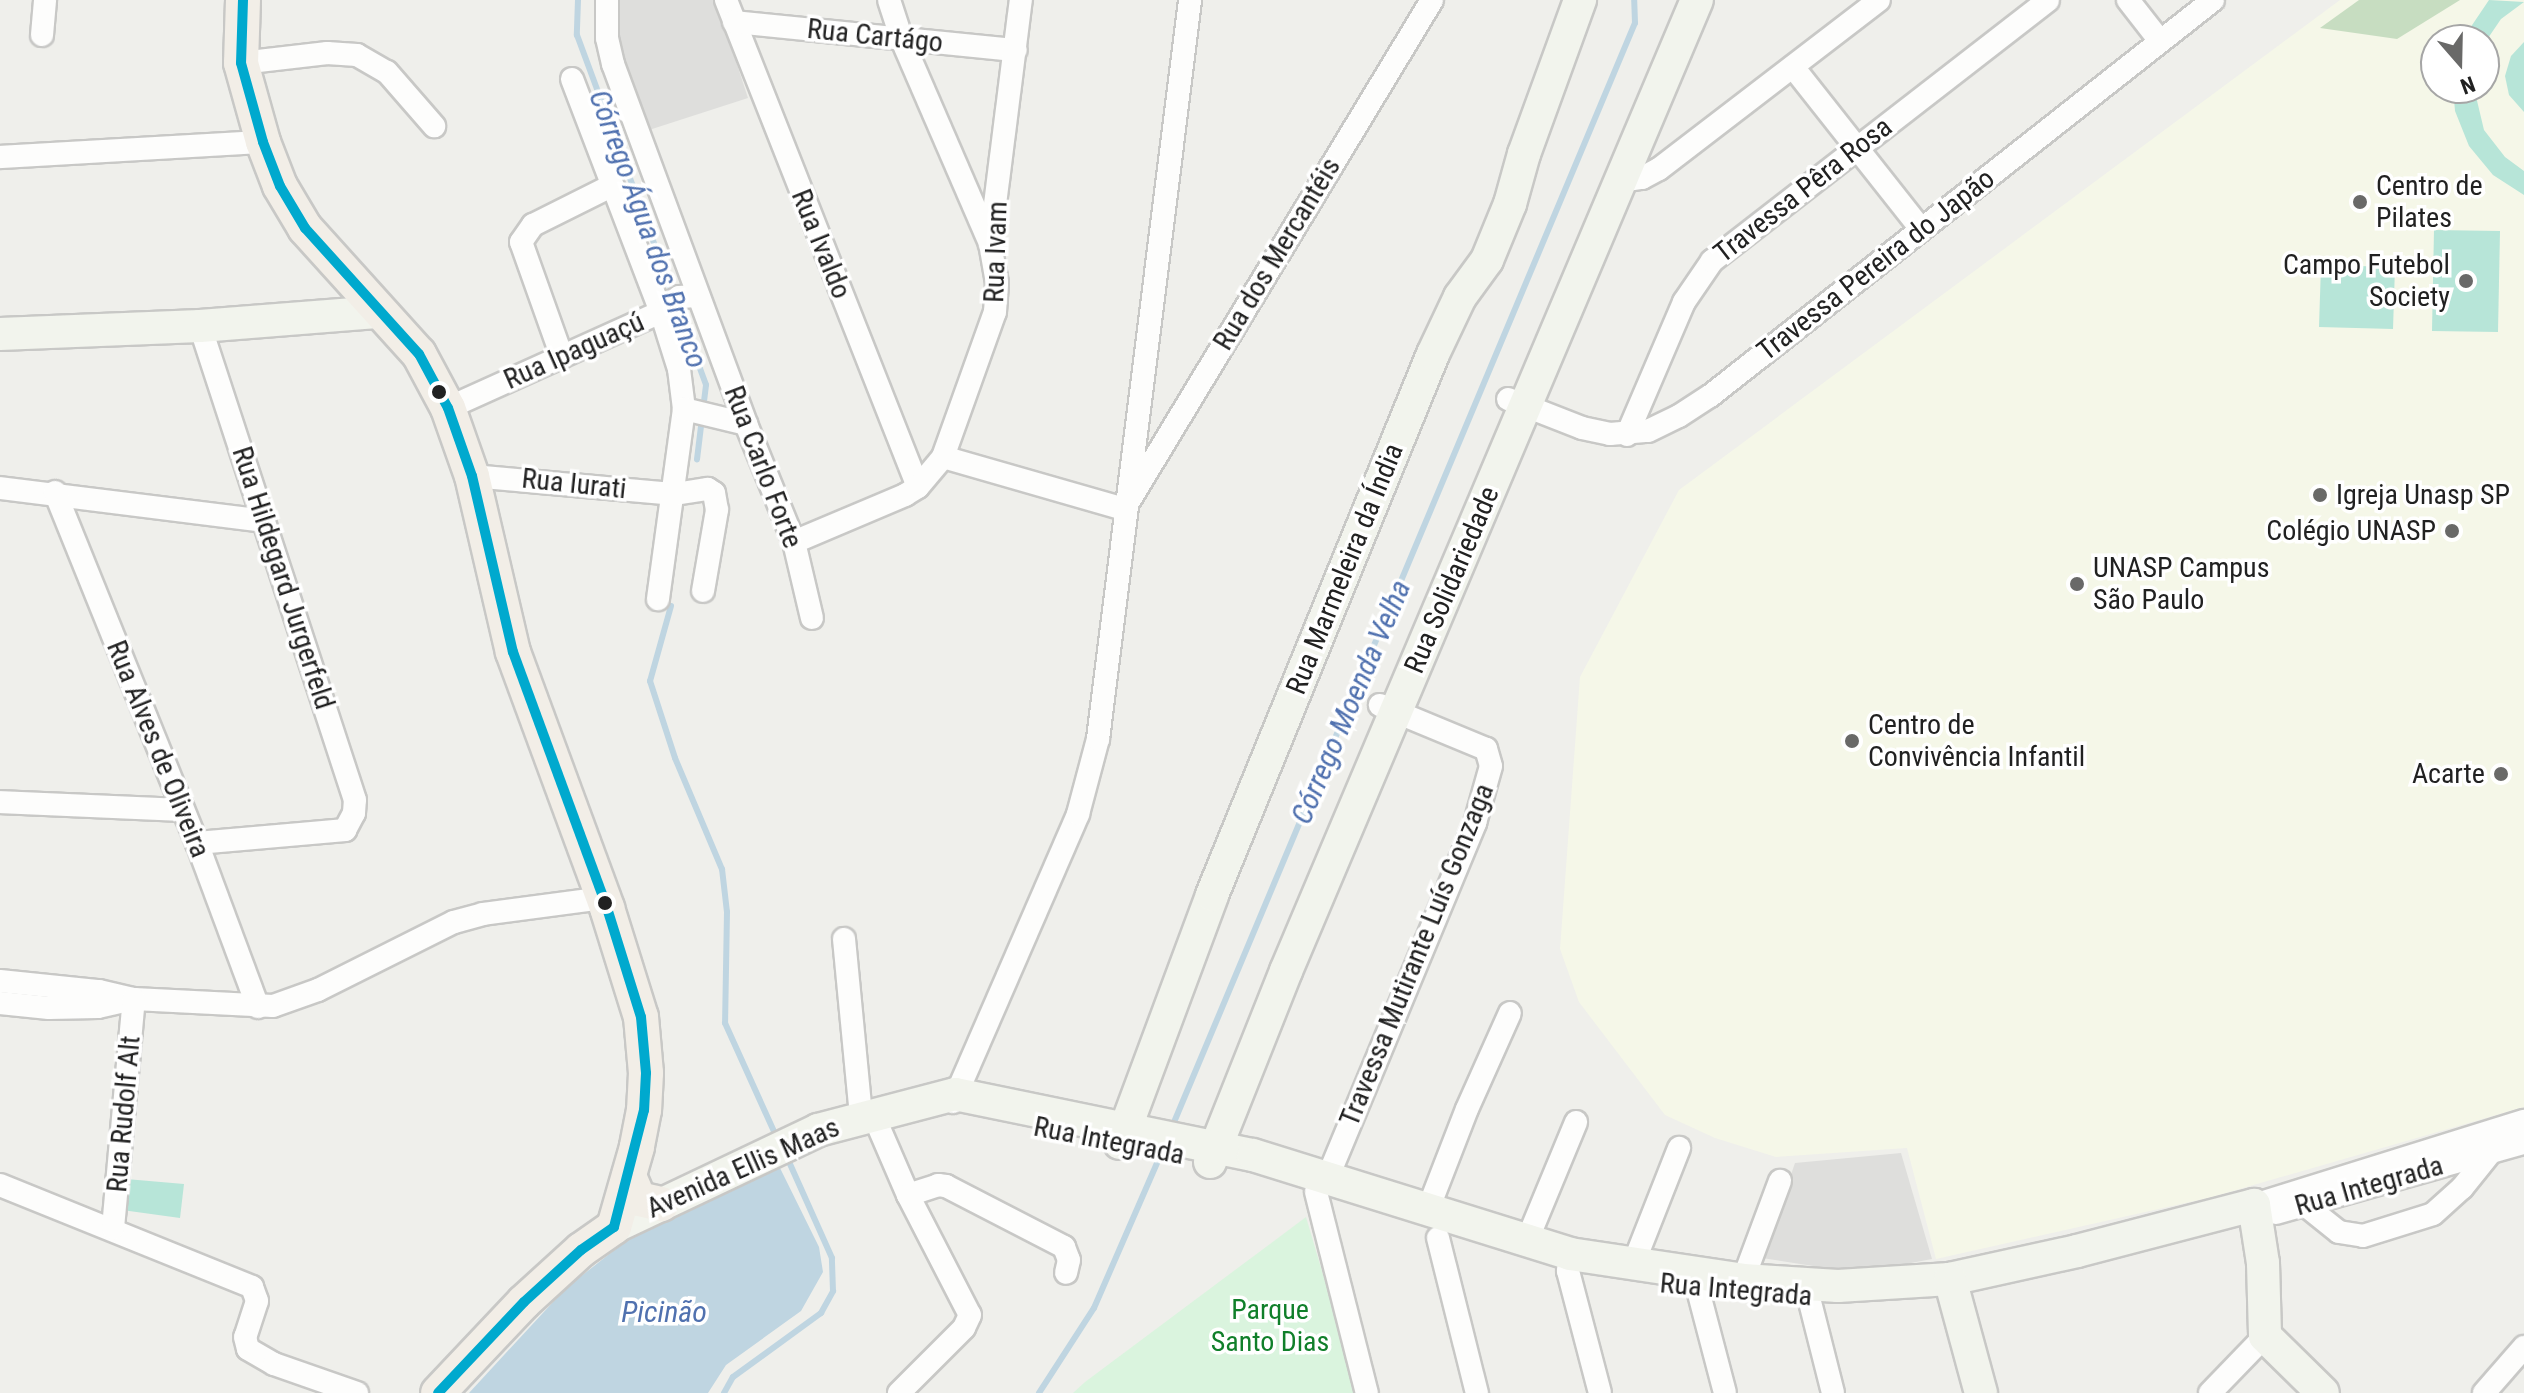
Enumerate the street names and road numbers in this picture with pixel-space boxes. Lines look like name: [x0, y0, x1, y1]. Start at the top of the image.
street label: Rua Cartágo: [805, 12, 945, 60]
street label: Travessa Pêra Rosa: [1707, 110, 1899, 270]
street label: Rua dos Mercantéis: [1206, 152, 1348, 356]
street label: Travessa Pereira do Japão: [1751, 162, 2001, 368]
street label: Rua Ivaldo: [784, 184, 858, 304]
street label: Rua Ivam: [977, 201, 1015, 303]
street label: Rua Ipaguaçú: [499, 305, 649, 397]
street label: Rua Carlo Forte: [717, 381, 809, 553]
street label: Rua Marmeleira da Índia: [1279, 439, 1411, 699]
street label: Rua Hildegard Jurgerfeld: [225, 442, 341, 714]
street label: Rua Iurati: [520, 462, 628, 506]
street label: Rua Solidariedade: [1398, 482, 1506, 678]
street label: Rua Alves de Oliveira: [99, 636, 217, 862]
street label: Travessa Mutirante Luís Gonzaga: [1333, 779, 1501, 1131]
street label: Rua Rudolf Alt: [100, 1034, 148, 1194]
street label: Rua Integrada: [1031, 1110, 1187, 1172]
street label: Avenida Ellis Maas: [642, 1111, 844, 1225]
street label: Rua Integrada: [2291, 1149, 2447, 1223]
street label: Rua Integrada: [1658, 1267, 1814, 1313]

